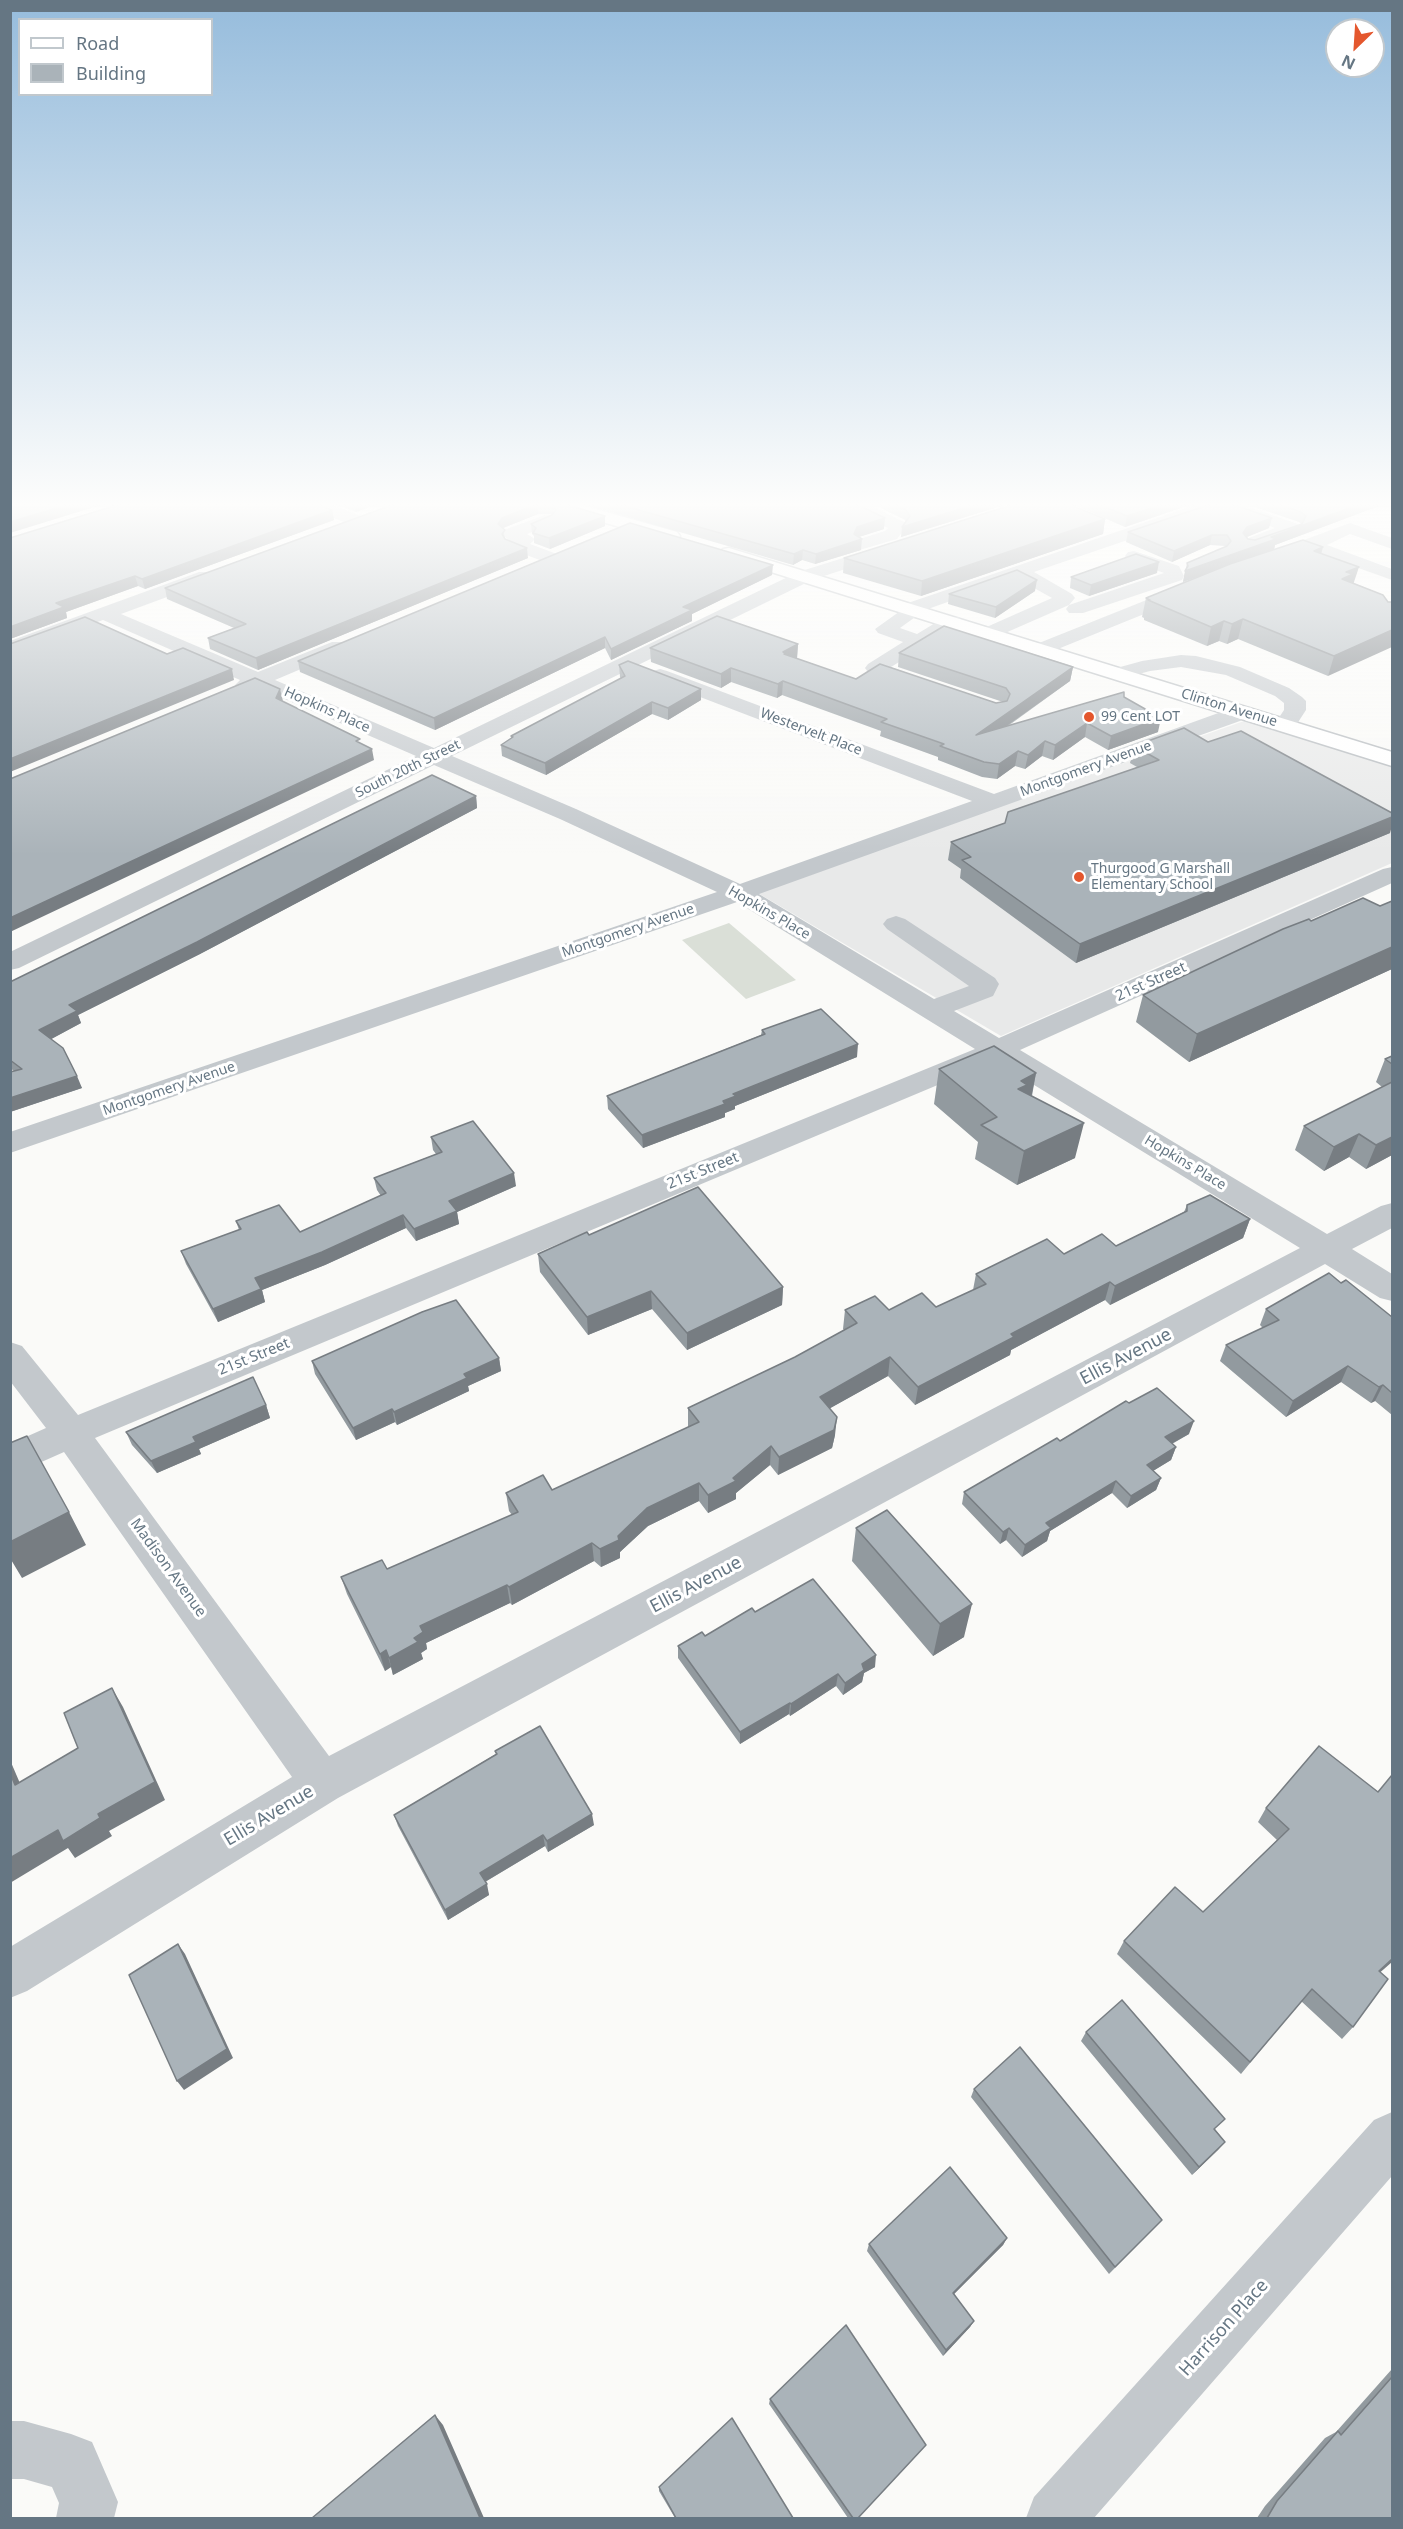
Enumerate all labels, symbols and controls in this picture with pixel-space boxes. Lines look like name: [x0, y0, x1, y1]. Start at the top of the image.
legend: [18, 18, 213, 96]
north arrow: [1325, 18, 1385, 78]
text: Road: [76, 31, 119, 55]
text: N: [1338, 50, 1359, 75]
text: Building: [76, 61, 146, 85]
street label: Hopkins Place: [282, 684, 372, 736]
street label: Clinton Avenue: [1179, 685, 1279, 731]
street label: Westervelt Place: [758, 705, 864, 759]
place label: 99 Cent LOT: [1101, 709, 1180, 725]
marker: 99 Cent LOT: [1082, 710, 1096, 724]
street label: South 20th Street: [353, 736, 463, 802]
street label: Montgomery Avenue: [1018, 737, 1154, 801]
place label: Thurgood G Marshall Elementary School: [1091, 861, 1230, 894]
marker: Thurgood G Marshall Elementary School: [1072, 870, 1086, 884]
street label: Hopkins Place: [725, 883, 813, 943]
street label: Montgomery Avenue: [560, 900, 696, 962]
street label: 21st Street: [1113, 958, 1189, 1006]
street label: Montgomery Avenue: [101, 1058, 237, 1120]
street label: Hopkins Place: [1141, 1132, 1229, 1194]
street label: 21st Street: [665, 1149, 741, 1193]
street label: Ellis Avenue: [1077, 1324, 1175, 1390]
street label: 21st Street: [216, 1335, 292, 1379]
street label: Madison Avenue: [126, 1515, 210, 1621]
street label: Ellis Avenue: [647, 1552, 745, 1618]
street label: Ellis Avenue: [220, 1781, 318, 1851]
street label: Harrison Place: [1175, 2275, 1273, 2381]

